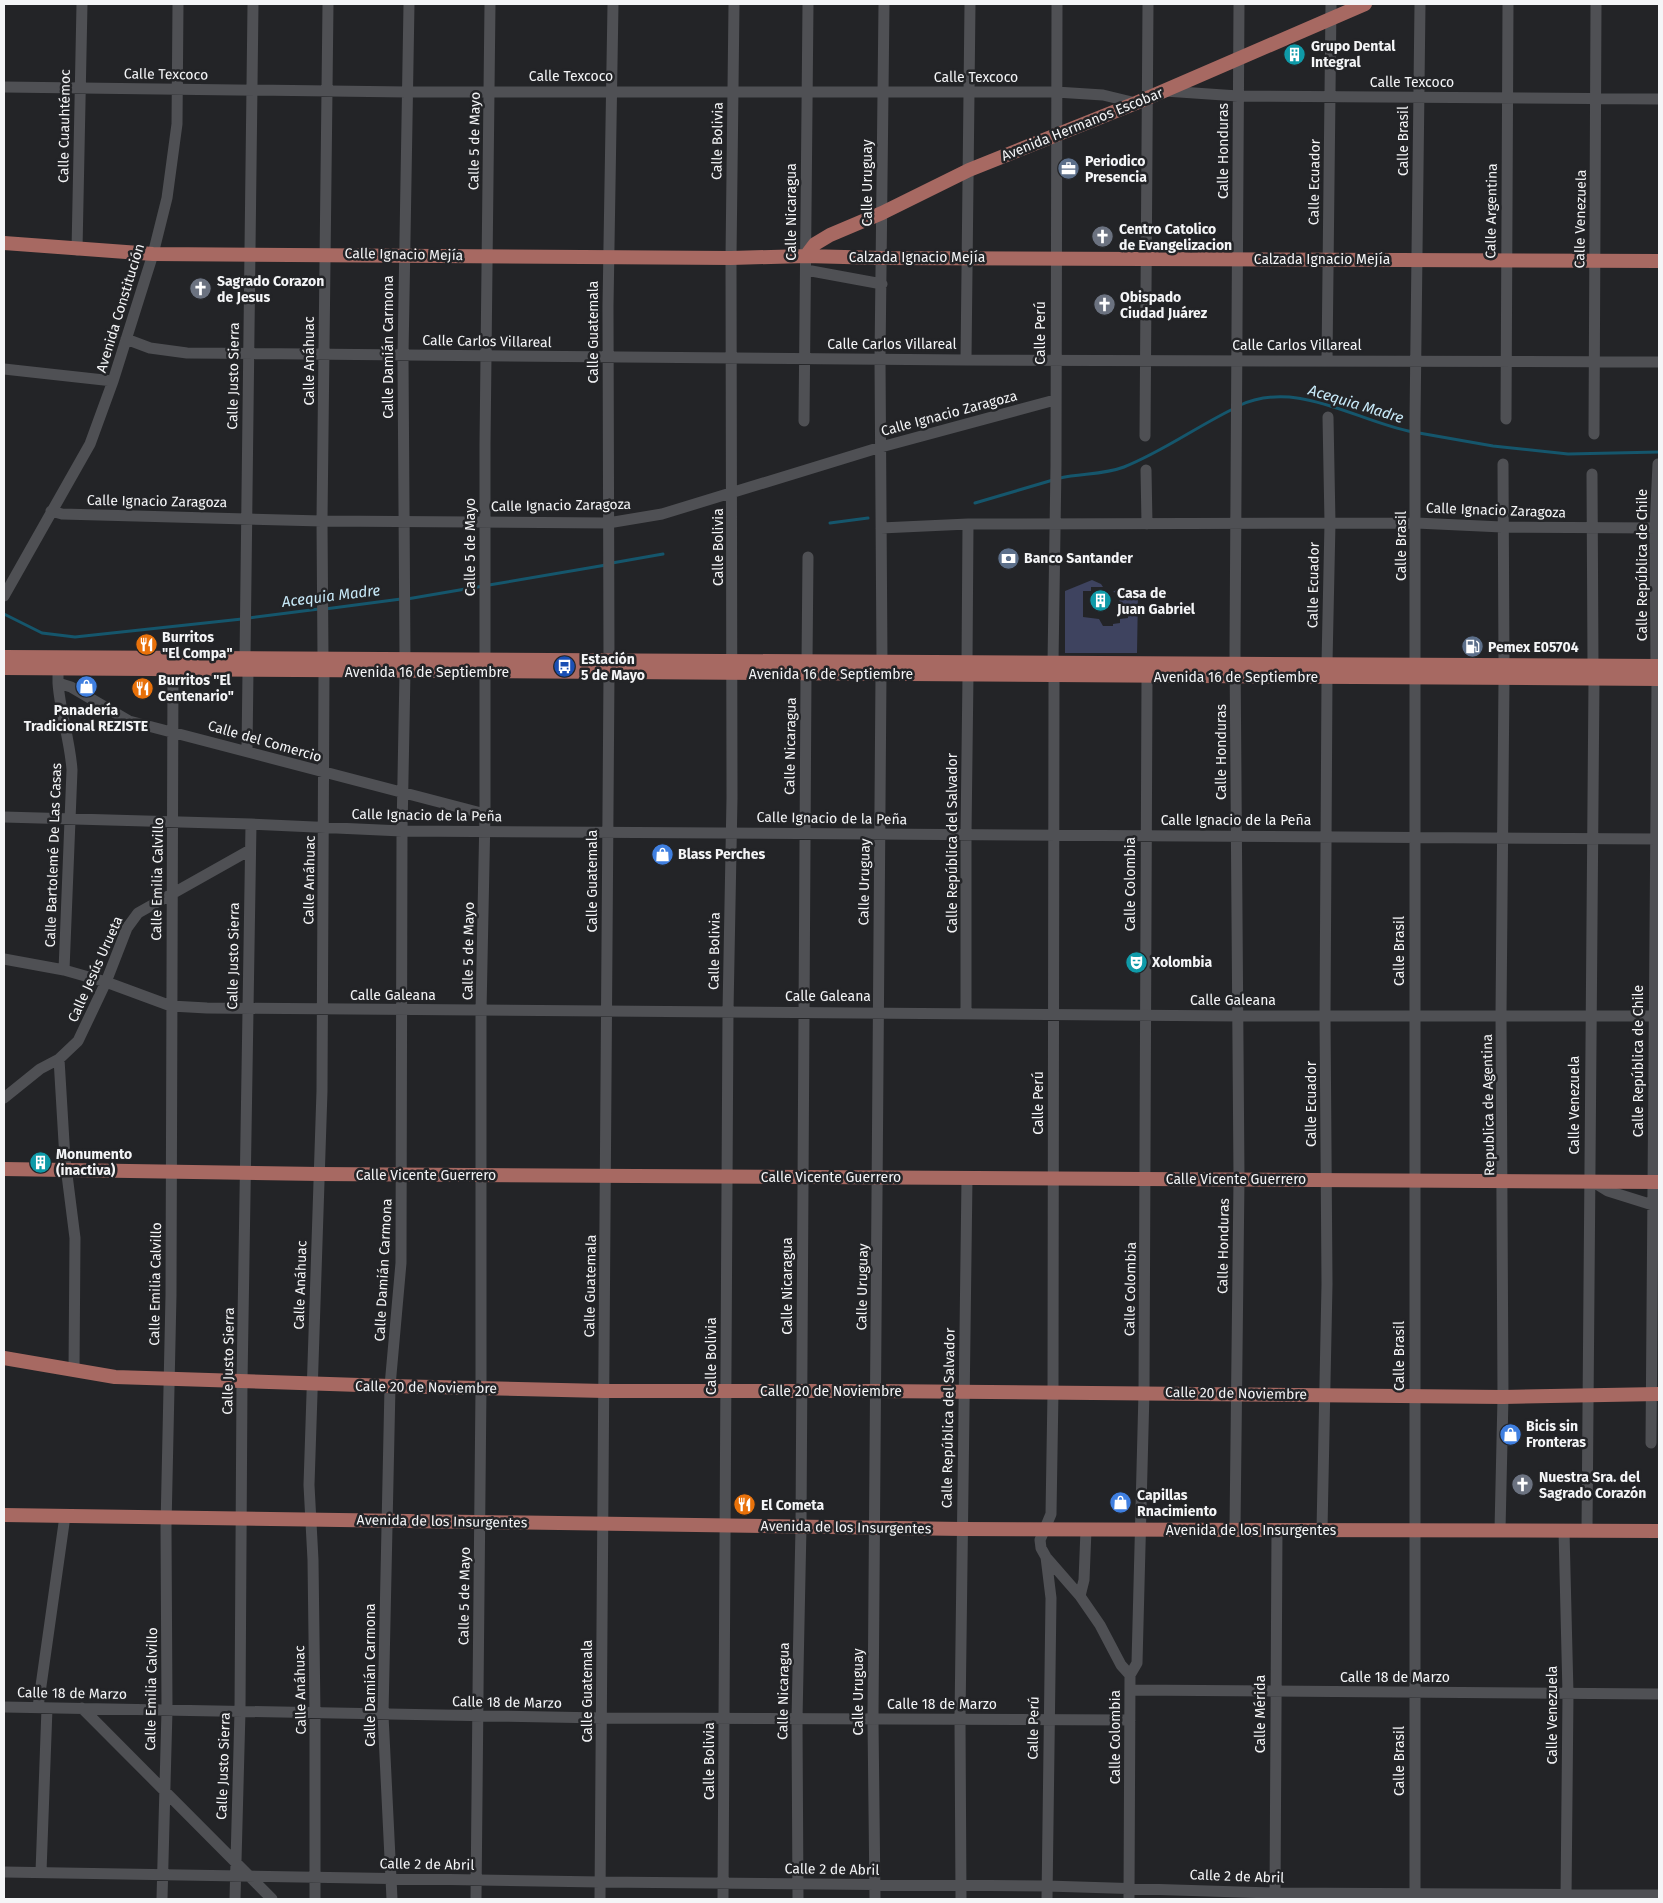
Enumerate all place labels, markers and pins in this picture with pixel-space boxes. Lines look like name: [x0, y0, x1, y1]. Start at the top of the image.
place label: Grupo Dental Integral: [1311, 38, 1396, 71]
building icon: Grupo Dental Integral: [1283, 42, 1307, 66]
place label: Periodico Presencia: [1085, 153, 1147, 186]
office icon: Periodico Presencia: [1057, 157, 1081, 181]
place label: Centro Catolico de Evangelizacion: [1119, 221, 1232, 254]
church icon: Centro Catolico de Evangelizacion: [1091, 225, 1115, 249]
place label: Sagrado Corazon de Jesus: [217, 273, 324, 306]
church icon: Sagrado Corazon de Jesus: [189, 277, 213, 301]
place label: Obispado Ciudad Juárez: [1120, 289, 1208, 322]
church icon: Obispado Ciudad Juárez: [1092, 293, 1116, 317]
bank icon: Banco Santander: [996, 546, 1020, 570]
place label: Banco Santander: [1024, 550, 1133, 567]
place label: Casa de Juan Gabriel: [1116, 585, 1196, 618]
building icon: Casa de Juan Gabriel: [1089, 589, 1113, 613]
place label: Burritos "El Compa": [162, 629, 233, 662]
restaurant icon: Burritos "El Compa": [134, 633, 158, 657]
fuel station icon: Pemex E05704: [1460, 635, 1484, 659]
place label: Pemex E05704: [1488, 639, 1579, 656]
place label: Estación 5 de Mayo: [581, 651, 645, 684]
bus stop icon: Estación 5 de Mayo: [553, 655, 577, 679]
place label: Burritos "El Centenario": [158, 672, 234, 705]
shop icon: Panadería Tradicional REZISTE: [74, 675, 98, 699]
restaurant icon: Burritos "El Centenario": [130, 676, 154, 700]
place label: Panadería Tradicional REZISTE: [24, 702, 148, 735]
shop icon: Blass Perches: [650, 842, 674, 866]
place label: Blass Perches: [678, 846, 765, 863]
theatre icon: Xolombia: [1124, 950, 1148, 974]
place label: Xolombia: [1151, 954, 1212, 971]
place label: Monumento (inactiva): [56, 1146, 132, 1179]
building icon: Monumento (inactiva): [28, 1150, 52, 1174]
place label: Bicis sin Fronteras: [1526, 1418, 1586, 1451]
shop icon: Bicis sin Fronteras: [1498, 1422, 1522, 1446]
place label: Nuestra Sra. del Sagrado Corazón: [1539, 1469, 1646, 1502]
church icon: Nuestra Sra. del Sagrado Corazón: [1511, 1473, 1535, 1497]
place label: Capillas Rnacimiento: [1137, 1487, 1217, 1520]
shop icon: Capillas Rnacimiento: [1109, 1491, 1133, 1515]
restaurant icon: El Cometa: [733, 1493, 757, 1517]
place label: El Cometa: [761, 1497, 824, 1514]

